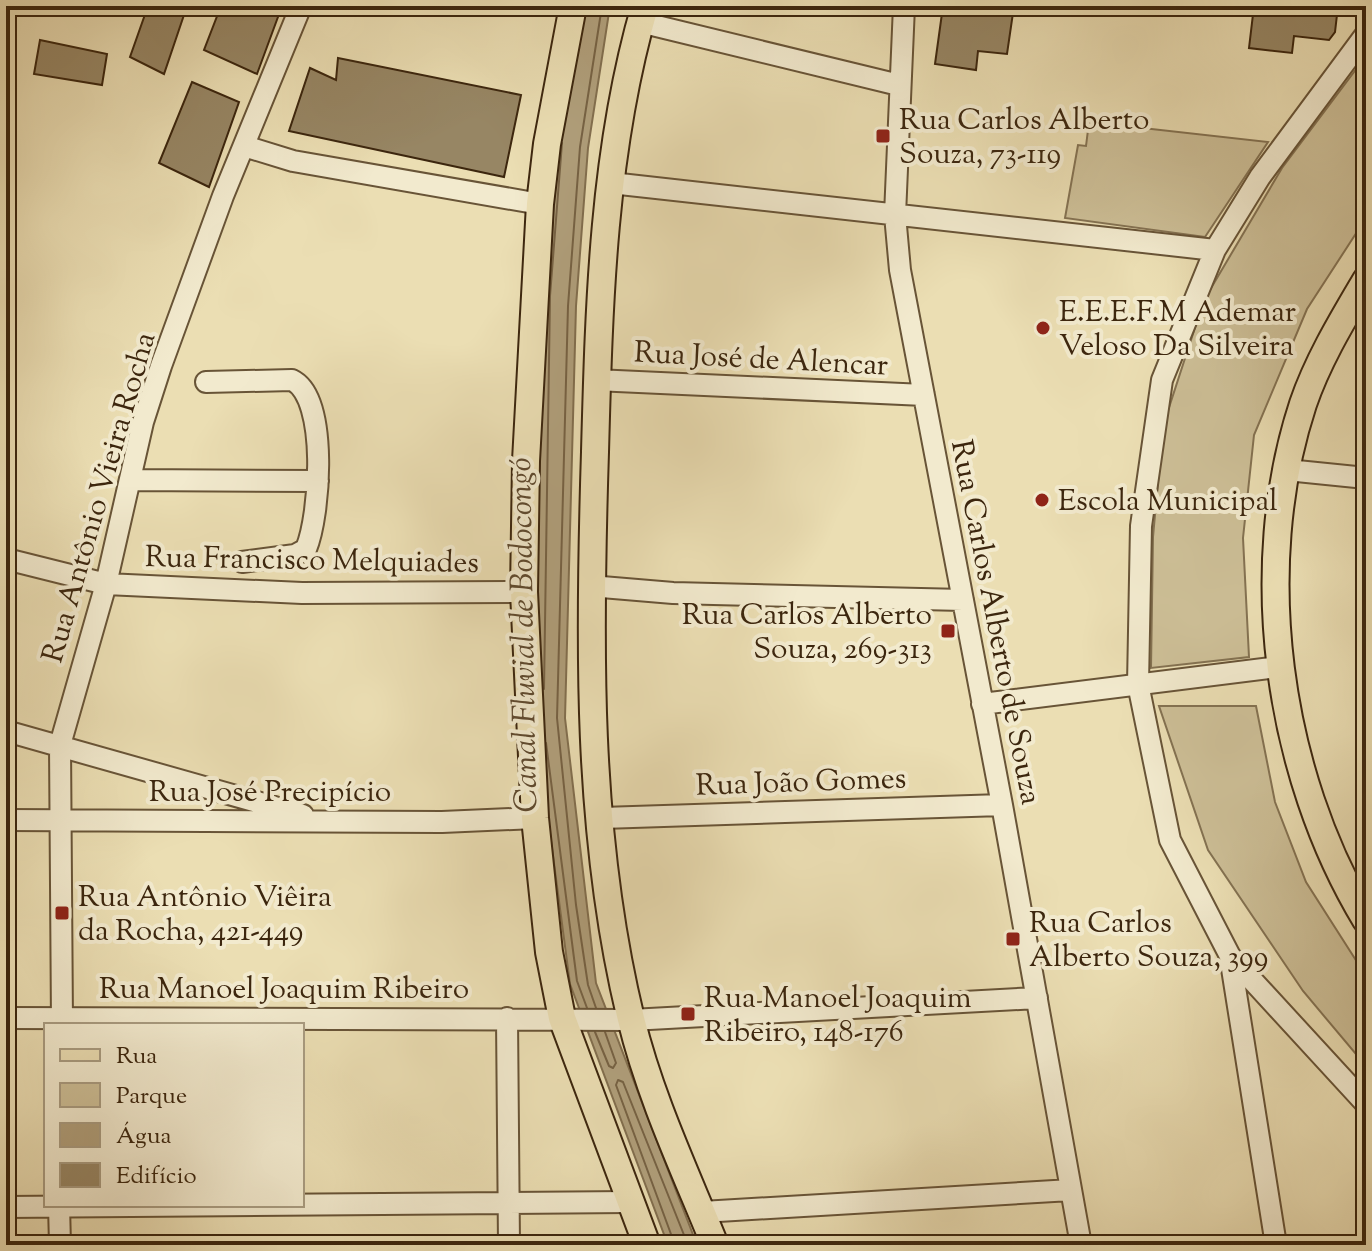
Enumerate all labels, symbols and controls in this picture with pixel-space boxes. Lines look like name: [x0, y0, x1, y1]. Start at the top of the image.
place label: Rua Carlos Alberto Souza, 73-119: [899, 100, 1149, 177]
marker: Rua Carlos Alberto Souza, 73-119: [874, 127, 892, 145]
place label: E.E.E.F.M Ademar Veloso Da Silveira: [1059, 292, 1296, 369]
marker: E.E.E.F.M Ademar Veloso Da Silveira: [1034, 319, 1052, 337]
street label: Rua Antônio Vieira Rocha: [33, 327, 168, 668]
street label: Rua José de Alencar: [633, 332, 889, 389]
street label: Rua Carlos Alberto de Souza: [938, 437, 1051, 809]
water label: Canal Fluvial de Bodocongó: [499, 457, 551, 813]
place label: Escola Municipal: [1058, 481, 1278, 524]
marker: Escola Municipal: [1033, 491, 1051, 509]
street label: Rua Francisco Melquiades: [145, 537, 479, 586]
place label: Rua Carlos Alberto Souza, 269-313: [682, 595, 932, 672]
marker: Rua Carlos Alberto Souza, 269-313: [939, 622, 957, 640]
street label: Rua João Gomes: [695, 758, 907, 809]
street label: Rua José Precipício: [149, 772, 391, 815]
place label: Rua Antônio Viêira da Rocha, 421-449: [78, 877, 332, 954]
place label: Rua Carlos Alberto Souza, 399: [1029, 903, 1268, 980]
marker: Rua Antônio Viêira da Rocha, 421-449: [53, 904, 71, 922]
marker: Rua Carlos Alberto Souza, 399: [1004, 930, 1022, 948]
street label: Rua Manoel Joaquim Ribeiro: [99, 969, 469, 1012]
place label: Rua Manoel Joaquim Ribeiro, 148-176: [704, 978, 972, 1055]
marker: Rua Manoel Joaquim Ribeiro, 148-176: [679, 1005, 697, 1023]
legend: [44, 1023, 304, 1207]
text: Rua: [116, 1040, 157, 1074]
text: Parque: [116, 1080, 187, 1114]
text: Água: [116, 1120, 172, 1154]
text: Edifício: [116, 1160, 197, 1194]

